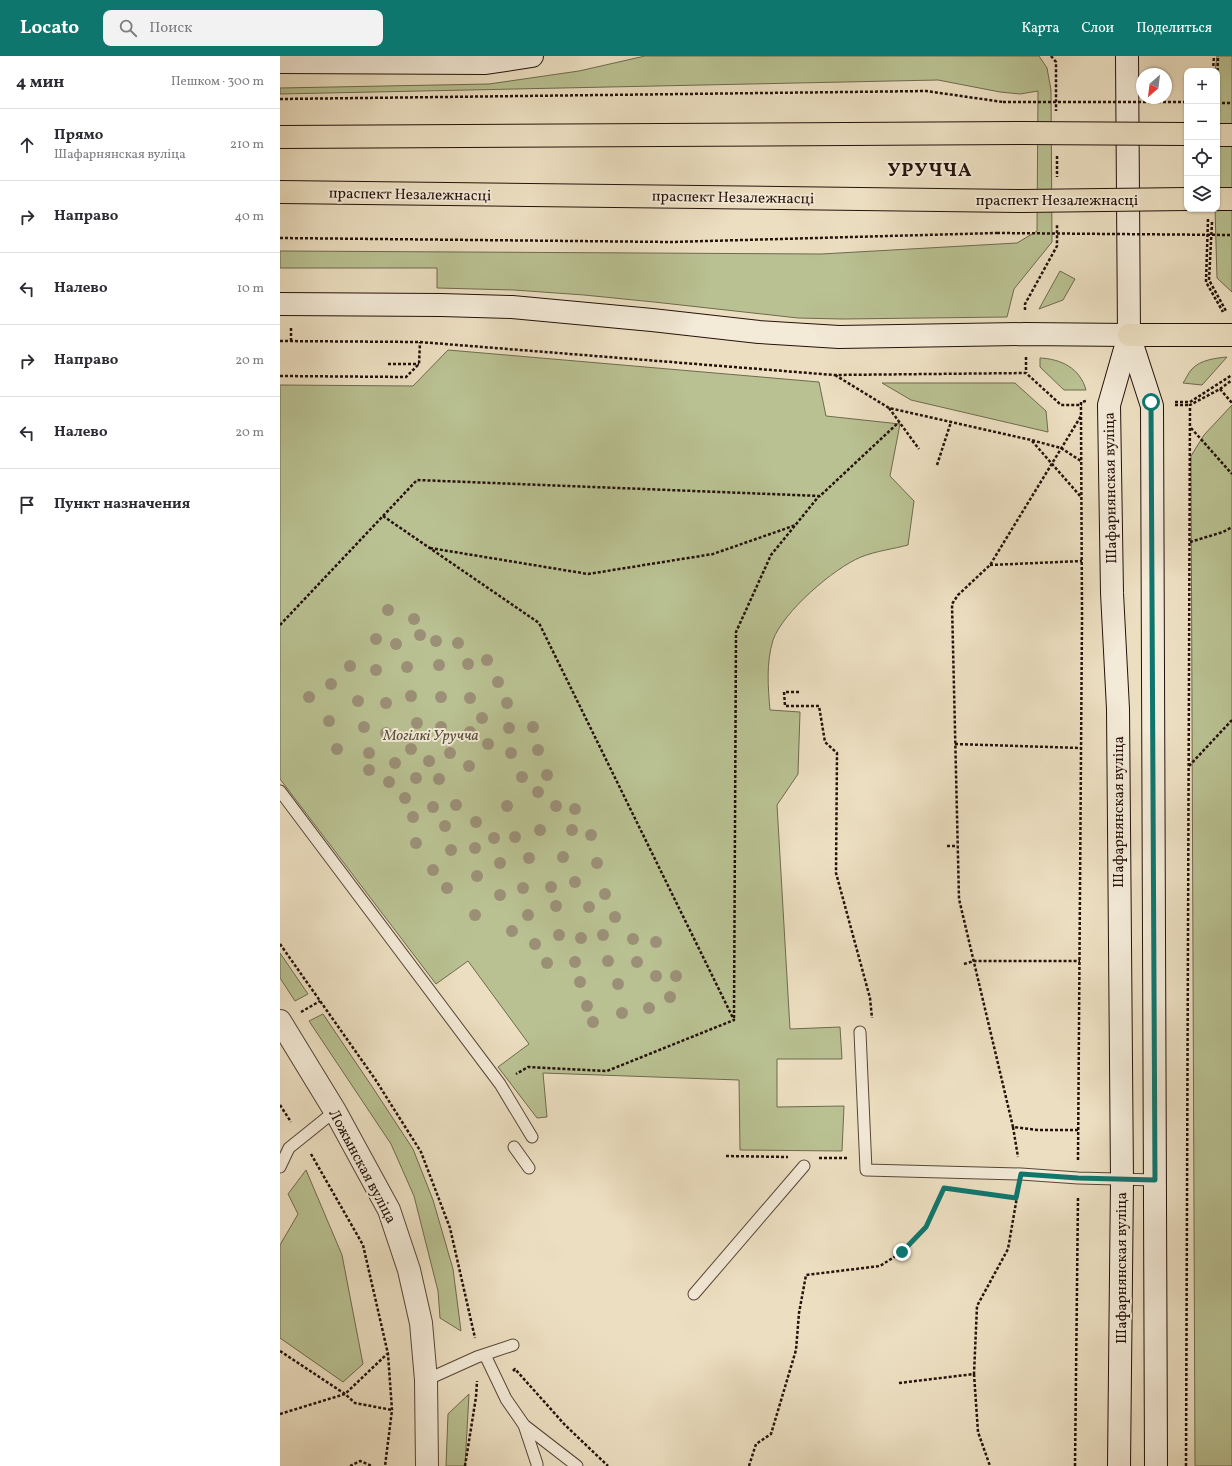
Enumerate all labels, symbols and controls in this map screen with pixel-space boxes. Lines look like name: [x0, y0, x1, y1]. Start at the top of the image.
search box: [103, 10, 383, 46]
text: Locato: [20, 15, 79, 41]
icon: search: [117, 17, 139, 39]
text: Поиск: [149, 18, 192, 39]
text: Карта: [1021, 19, 1059, 38]
text: Слои: [1081, 19, 1114, 38]
text: Поделиться: [1136, 19, 1212, 38]
north arrow: [1136, 68, 1172, 104]
map controls: [1184, 68, 1220, 212]
button: +: [1184, 68, 1220, 104]
text: 4 мин: [16, 71, 64, 94]
text: Пешком · 300 m: [171, 73, 264, 91]
button: −: [1184, 104, 1220, 140]
text: Прямо: [54, 125, 103, 146]
icon: ahead: [16, 134, 38, 156]
text: 210 m: [230, 136, 264, 154]
button: locate: [1184, 140, 1220, 176]
text: Шафарнянская вуліца: [54, 146, 186, 164]
district label: УРУЧЧА: [887, 158, 973, 184]
button: layers: [1184, 176, 1220, 212]
street label: праспект Незалежнасці: [329, 184, 491, 207]
street label: праспект Незалежнасці: [652, 187, 814, 210]
street label: праспект Незалежнасці: [976, 191, 1138, 212]
icon: right: [16, 206, 38, 228]
text: Направо: [54, 206, 118, 227]
text: 40 m: [235, 208, 264, 226]
icon: left: [16, 278, 38, 300]
text: Налево: [54, 278, 108, 299]
text: 10 m: [237, 280, 264, 298]
icon: right: [16, 350, 38, 372]
text: Направо: [54, 350, 118, 371]
text: 20 m: [235, 352, 264, 370]
route start: [1142, 393, 1160, 411]
street label: Шафарнянская вуліца: [1100, 412, 1123, 564]
icon: left: [16, 422, 38, 444]
text: Налево: [54, 422, 108, 443]
text: 20 m: [235, 424, 264, 442]
icon: arrive: [16, 494, 38, 516]
text: Пункт назначения: [54, 494, 190, 515]
park label: Могілкі Уручча: [382, 726, 479, 747]
street label: Шафарнянская вуліца: [1109, 736, 1130, 888]
street label: Ложынская вуліца: [323, 1106, 401, 1228]
street label: Шафарнянская вуліца: [1112, 1192, 1133, 1344]
route end: [893, 1243, 911, 1261]

